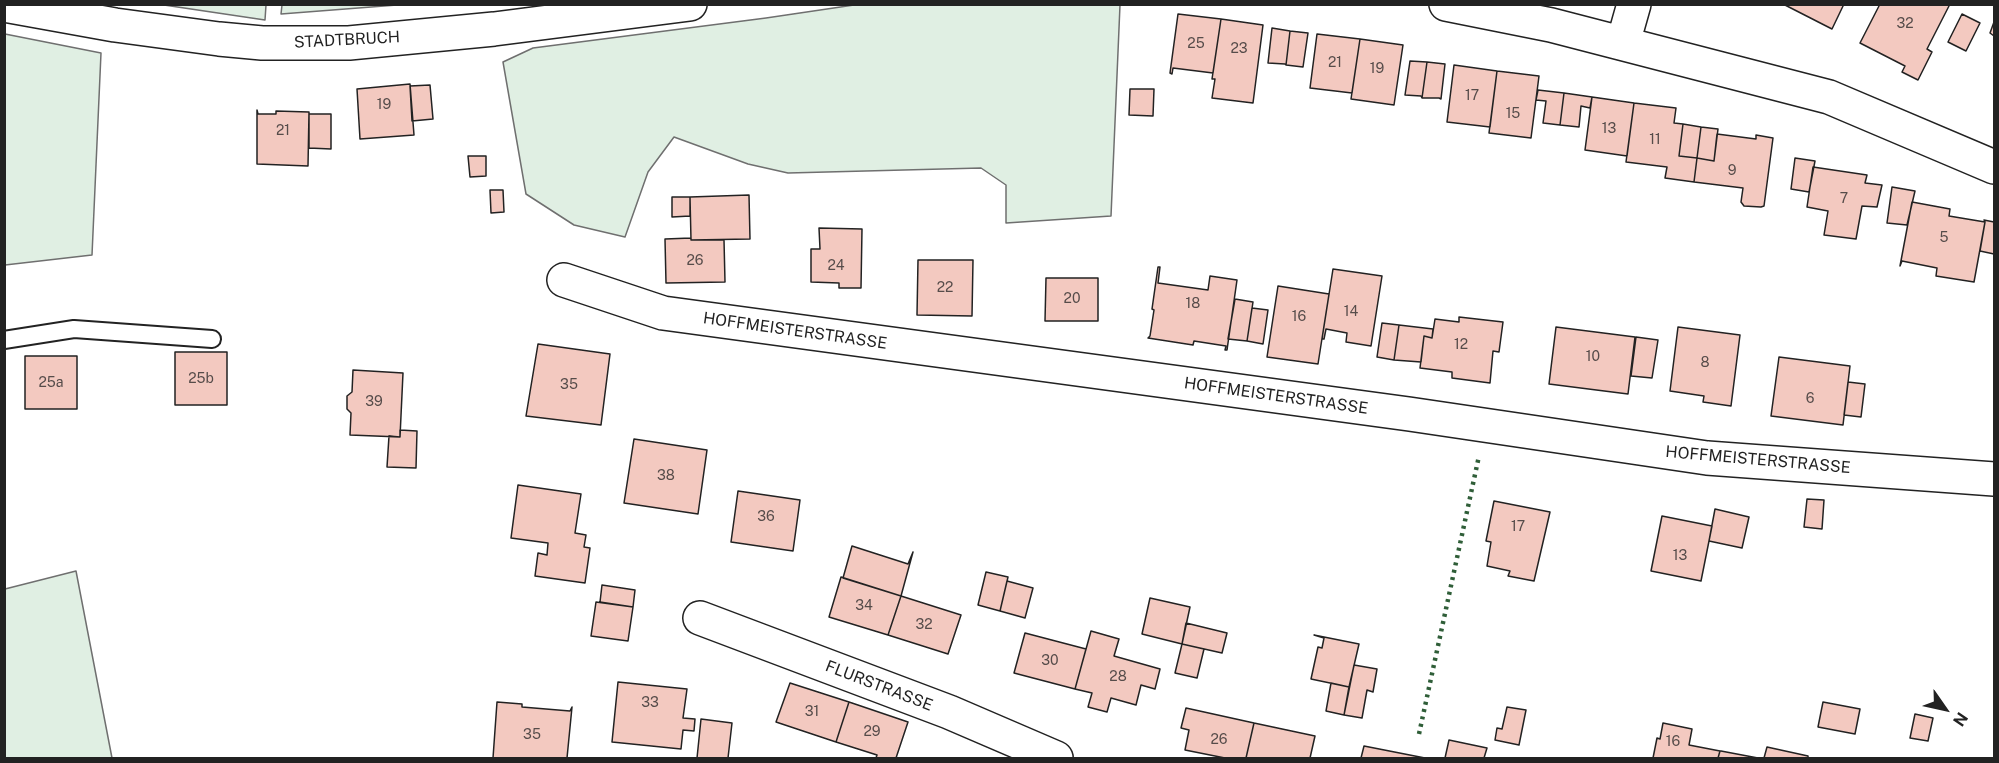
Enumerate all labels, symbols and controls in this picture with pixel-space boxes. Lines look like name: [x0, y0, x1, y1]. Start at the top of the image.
house number: 32: [1896, 16, 1914, 32]
street label: STADTBRUCH: [294, 28, 400, 52]
house number: 25: [1187, 36, 1205, 52]
house number: 23: [1230, 41, 1248, 57]
house number: 21: [1328, 55, 1342, 71]
house number: 19: [1370, 61, 1384, 77]
house number: 17: [1465, 88, 1479, 104]
house number: 19: [377, 97, 391, 113]
house number: 15: [1506, 106, 1520, 122]
house number: 13: [1602, 121, 1616, 137]
house number: 21: [276, 123, 290, 139]
house number: 11: [1649, 132, 1661, 148]
house number: 9: [1728, 163, 1736, 179]
house number: 7: [1840, 191, 1848, 207]
house number: 5: [1940, 230, 1948, 246]
house number: 26: [686, 253, 704, 269]
house number: 24: [827, 258, 845, 274]
house number: 22: [937, 280, 953, 296]
house number: 20: [1064, 291, 1080, 307]
house number: 18: [1186, 296, 1200, 312]
house number: 14: [1344, 304, 1358, 320]
street label: HOFFMEISTERSTRASSE: [702, 309, 888, 353]
house number: 16: [1292, 309, 1306, 325]
house number: 12: [1454, 337, 1468, 353]
house number: 10: [1586, 349, 1600, 365]
house number: 8: [1700, 355, 1710, 371]
house number: 25b: [188, 371, 214, 387]
street label: HOFFMEISTERSTRASSE: [1183, 374, 1369, 418]
house number: 25a: [38, 375, 64, 391]
house number: 35: [560, 377, 578, 393]
house number: 6: [1806, 391, 1814, 407]
house number: 39: [365, 394, 383, 410]
street label: HOFFMEISTERSTRASSE: [1665, 442, 1851, 478]
house number: 38: [657, 468, 675, 484]
house number: 36: [757, 509, 775, 525]
house number: 17: [1511, 519, 1525, 535]
house number: 13: [1673, 548, 1687, 564]
house number: 34: [855, 598, 873, 614]
house number: 32: [915, 617, 933, 633]
house number: 30: [1041, 653, 1059, 669]
street label: FLURSTRASSE: [823, 657, 935, 715]
house number: 28: [1109, 669, 1127, 685]
north arrow: [1915, 679, 1975, 739]
house number: 33: [641, 695, 659, 711]
house number: 31: [805, 704, 819, 720]
text: N: [1949, 709, 1972, 730]
house number: 29: [863, 724, 881, 740]
house number: 35: [523, 727, 541, 743]
house number: 26: [1210, 732, 1228, 748]
house number: 16: [1666, 734, 1680, 750]

